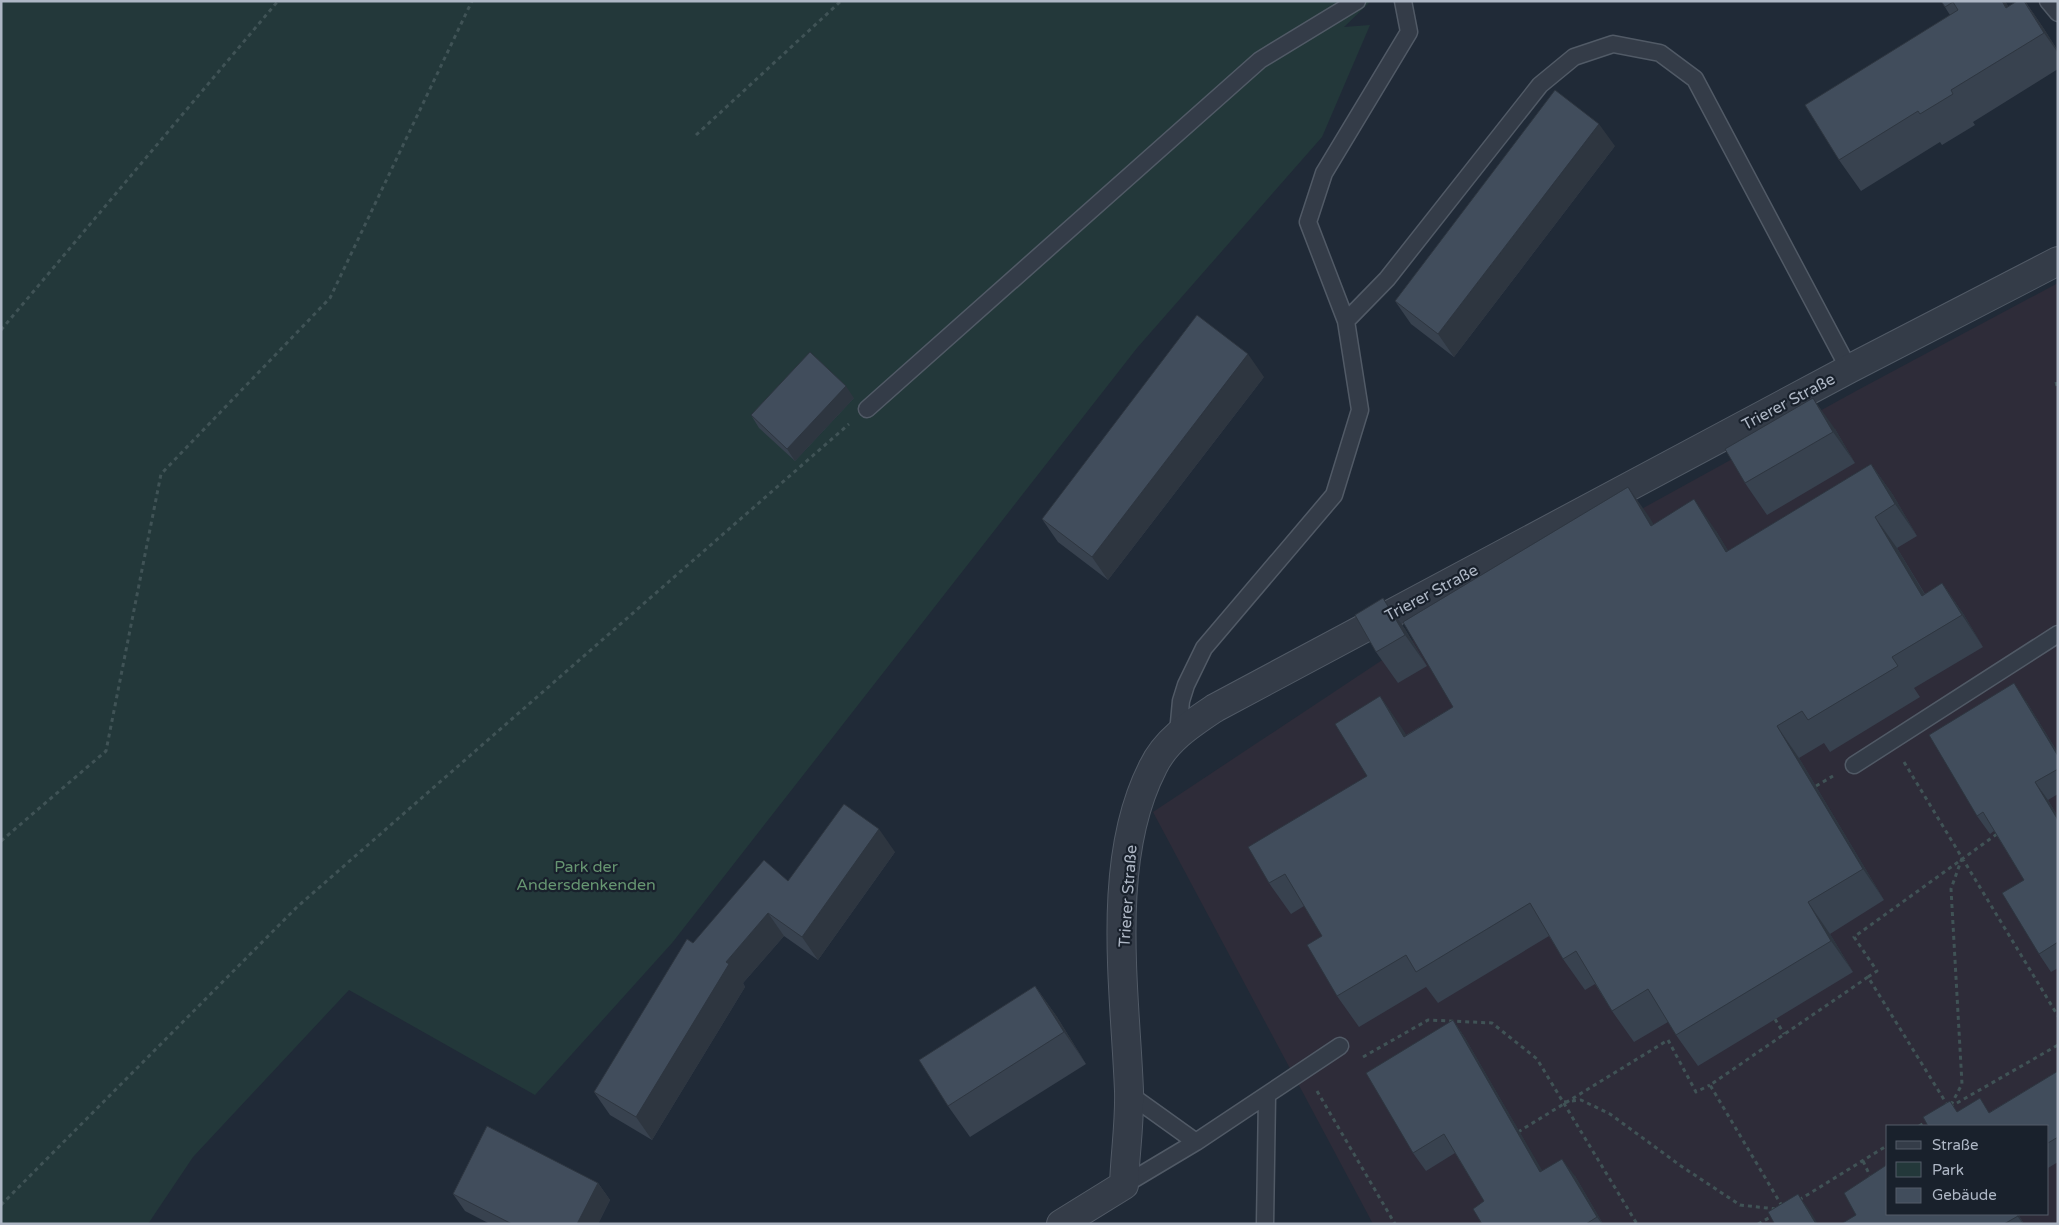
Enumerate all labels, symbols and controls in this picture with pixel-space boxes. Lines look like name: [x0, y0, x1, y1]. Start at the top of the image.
street label: Trierer Straße: [1738, 369, 1839, 435]
street label: Trierer Straße: [1381, 560, 1482, 626]
street label: Trierer Straße: [1114, 844, 1142, 948]
park label: Park der Andersdenkenden: [516, 857, 656, 895]
legend: [1886, 1125, 2049, 1215]
text: Straße: [1932, 1136, 1978, 1154]
text: Park: [1932, 1161, 1964, 1179]
text: Gebäude: [1932, 1186, 1997, 1204]

